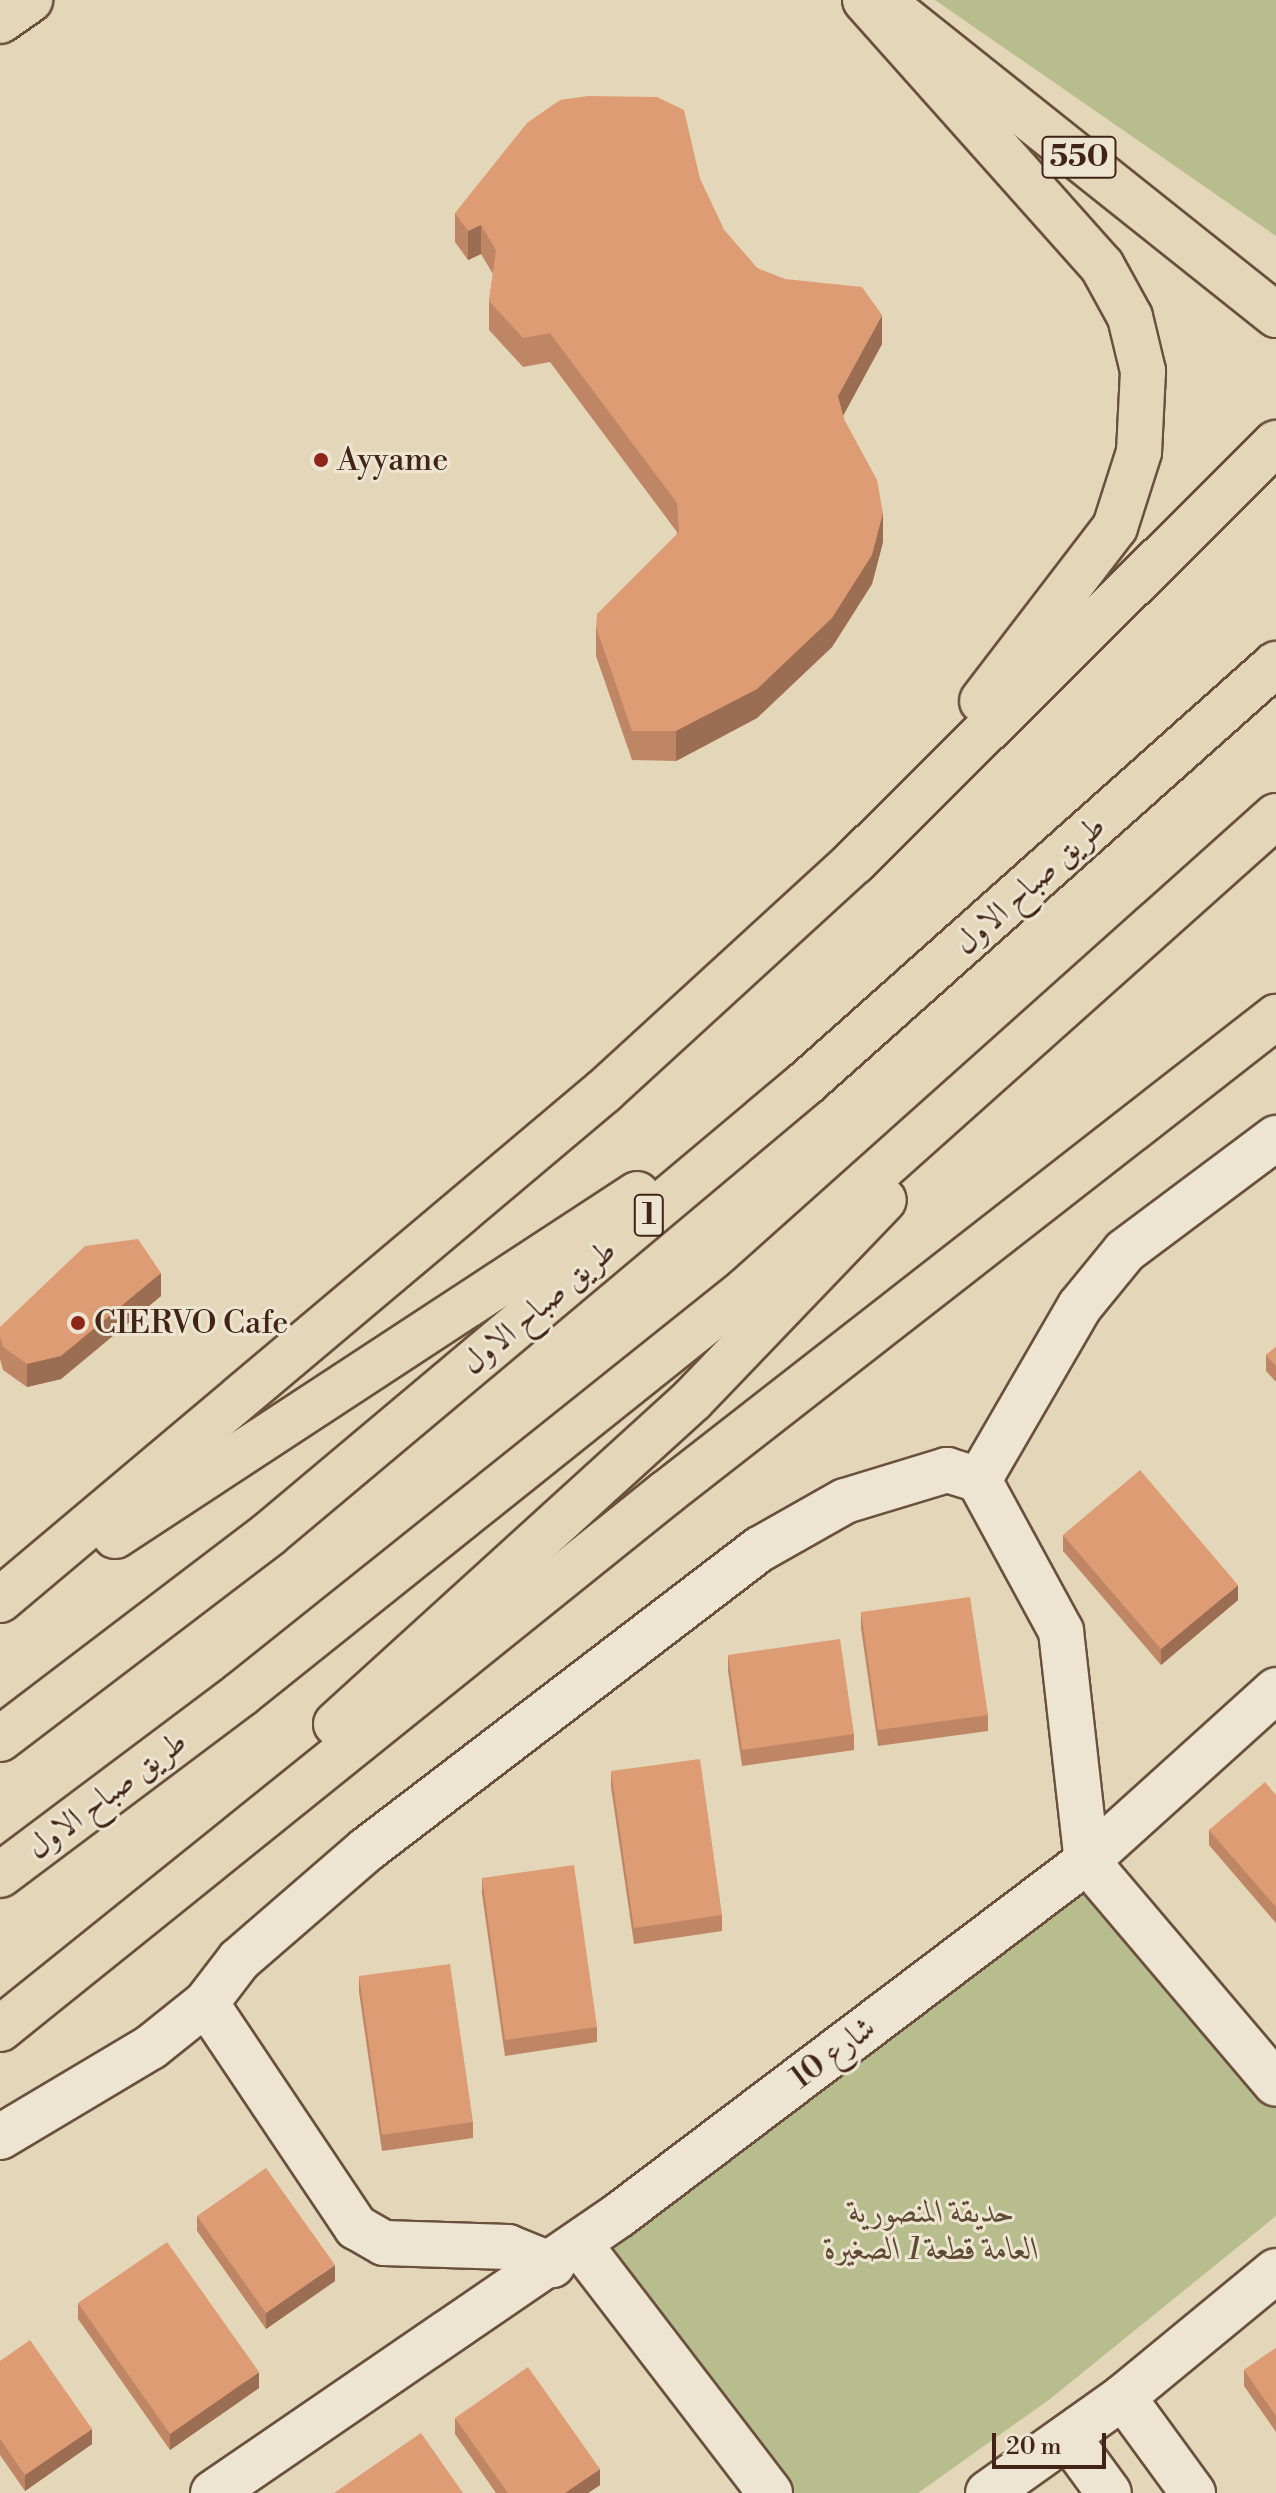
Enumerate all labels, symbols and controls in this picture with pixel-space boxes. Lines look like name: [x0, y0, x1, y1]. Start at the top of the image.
road number: 550: [1041, 131, 1117, 183]
place label: Ayyame: [337, 441, 449, 479]
marker: Ayyame: [312, 451, 330, 469]
street label: طريق صباح الاول: [947, 807, 1113, 963]
road number: 1: [633, 1189, 665, 1241]
street label: طريق صباح الاول: [454, 1231, 624, 1383]
place label: CIERVO Cafe: [94, 1304, 288, 1342]
marker: CIERVO Cafe: [69, 1314, 87, 1332]
street label: طريق صباح الاول: [20, 1723, 194, 1867]
street label: شارع 10: [783, 2009, 883, 2097]
park label: حديقة المنصورية العامة قطعة 1 الصغيرة: [824, 2194, 1040, 2269]
scale bar: [996, 2417, 1110, 2467]
text: 20 m: [1006, 2432, 1062, 2462]

